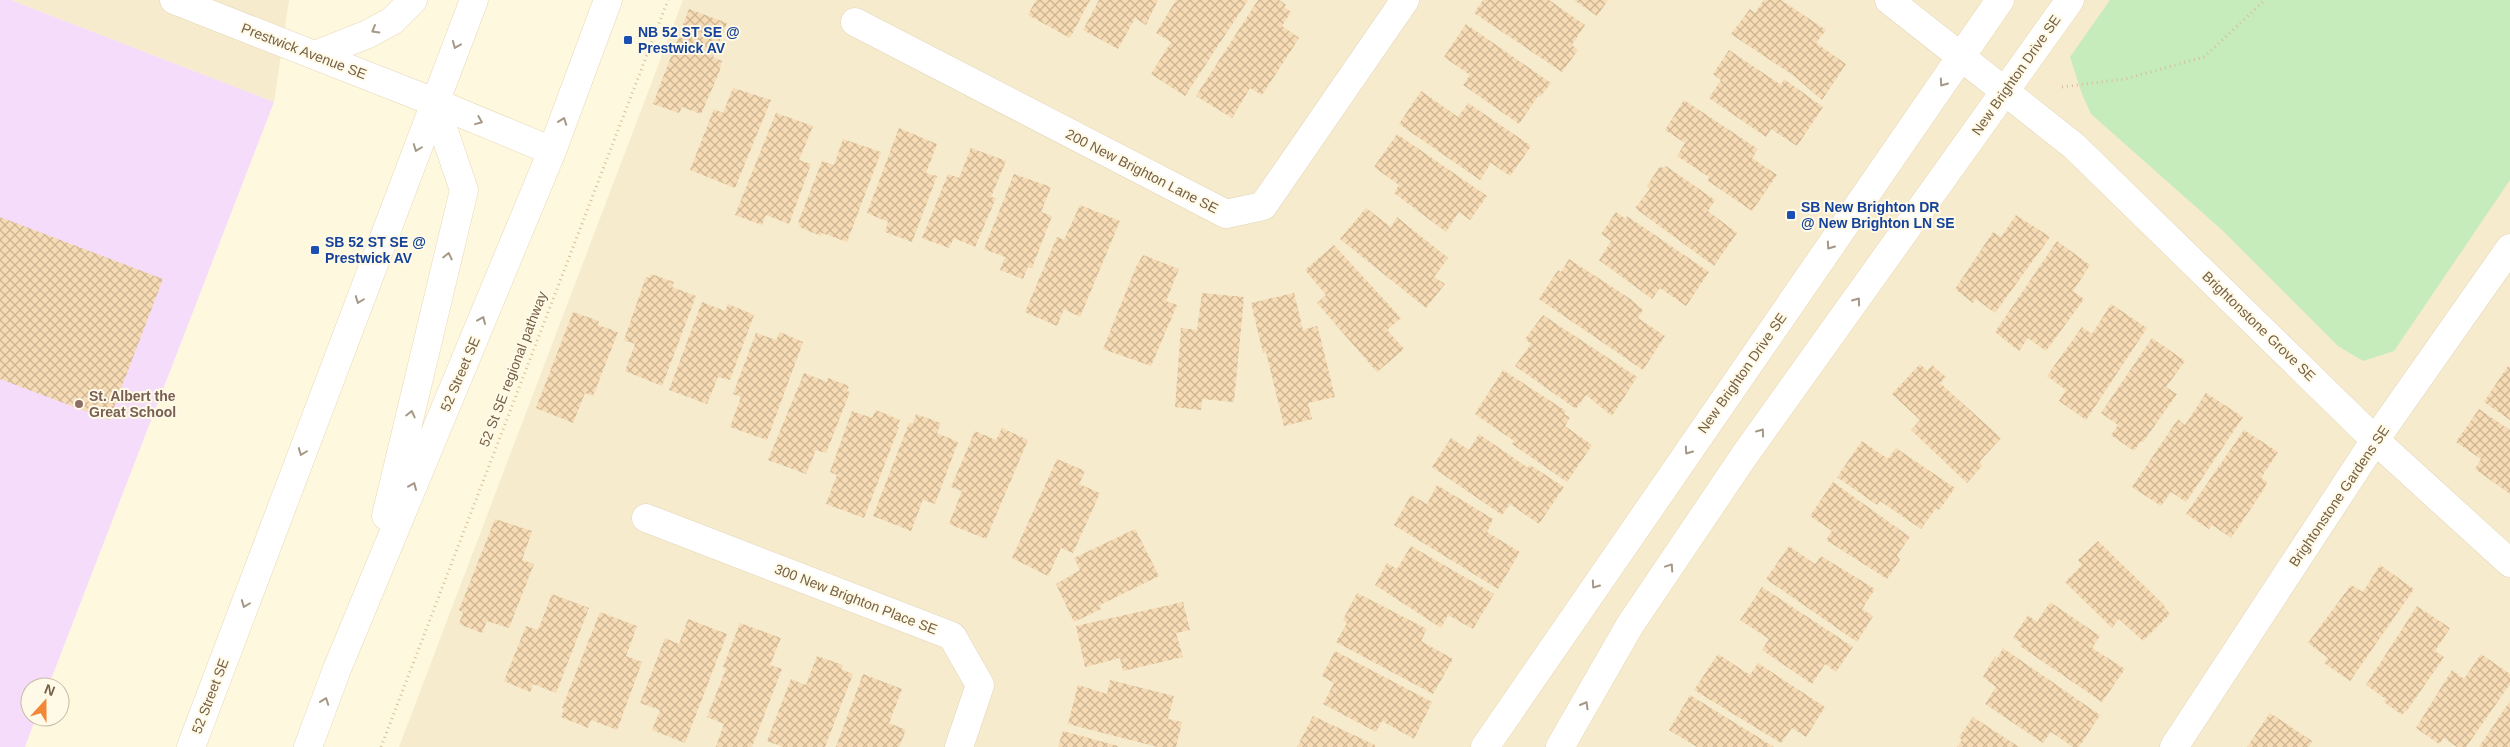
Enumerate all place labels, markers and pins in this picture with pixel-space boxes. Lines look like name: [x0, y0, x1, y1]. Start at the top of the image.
place label: NB 52 ST SE @ Prestwick AV: [638, 24, 740, 56]
marker: NB 52 ST SE @ Prestwick AV: [622, 34, 634, 46]
place label: SB New Brighton DR @ New Brighton LN SE: [1801, 199, 1955, 231]
marker: SB New Brighton DR @ New Brighton LN SE: [1785, 209, 1797, 221]
place label: SB 52 ST SE @ Prestwick AV: [325, 234, 426, 266]
marker: SB 52 ST SE @ Prestwick AV: [309, 244, 321, 256]
place label: St. Albert the Great School: [89, 388, 176, 420]
marker: St. Albert the Great School: [73, 398, 85, 410]

